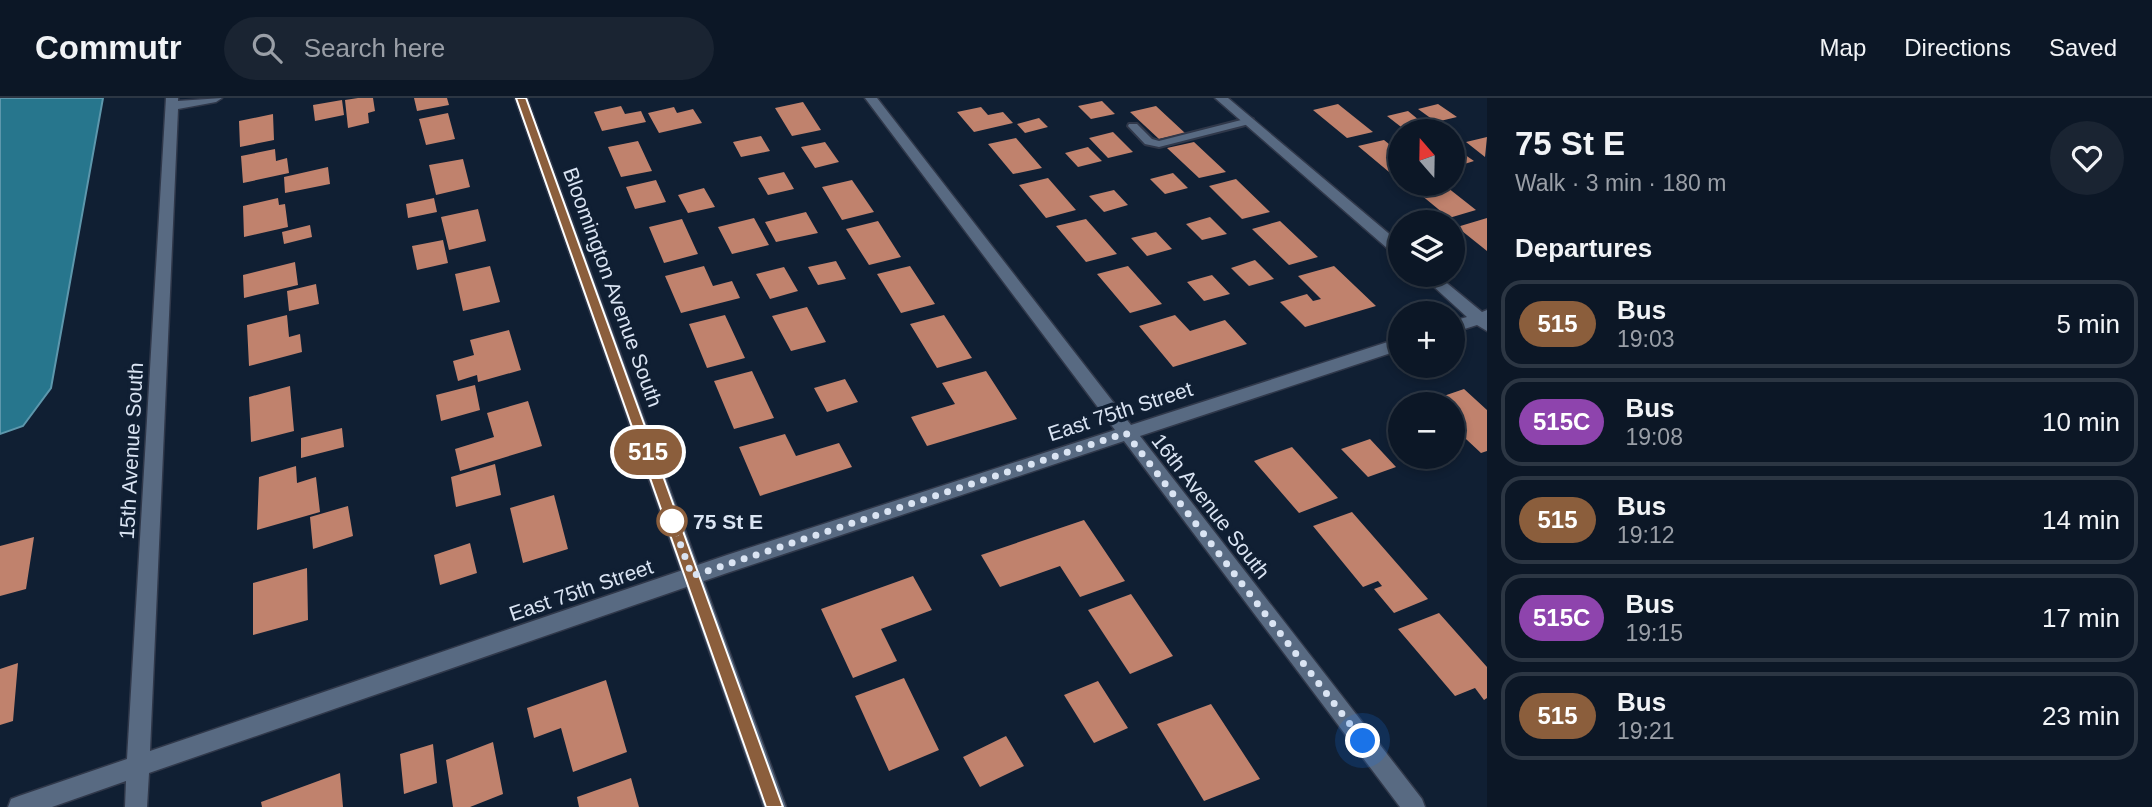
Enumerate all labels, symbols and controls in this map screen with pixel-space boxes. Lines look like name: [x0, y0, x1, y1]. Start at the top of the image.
search box: [224, 17, 714, 80]
text: Commutr: [35, 29, 182, 66]
icon: search: [248, 29, 286, 67]
text: Search here: [304, 33, 445, 63]
text: Map: [1820, 34, 1866, 61]
text: Directions: [1904, 34, 2011, 61]
text: Saved: [2049, 34, 2117, 61]
north arrow: [1388, 119, 1465, 196]
map controls: [1388, 119, 1465, 469]
button: heart: [2050, 121, 2124, 195]
text: 75 St E: [1515, 125, 1625, 162]
street label: Bloomington Avenue South: [559, 164, 667, 410]
text: Walk · 3 min · 180 m: [1515, 170, 1726, 196]
button: layers: [1388, 210, 1465, 287]
text: Departures: [1515, 233, 1652, 263]
text: Bus: [1617, 295, 1666, 325]
button: +: [1388, 301, 1465, 378]
text: 5 min: [2056, 309, 2120, 339]
text: 515: [1537, 310, 1578, 337]
text: 19:03: [1617, 326, 1675, 352]
street label: 15th Avenue South: [115, 362, 147, 540]
street label: East 75th Street: [1045, 377, 1195, 445]
button: −: [1388, 392, 1465, 469]
text: Bus: [1625, 393, 1675, 423]
text: 10 min: [2042, 407, 2120, 437]
text: 515C: [1533, 408, 1590, 435]
text: 19:08: [1625, 424, 1683, 450]
line badge: 515: [608, 429, 688, 475]
street label: 16th Avenue South: [1147, 429, 1275, 583]
text: 515: [628, 438, 668, 465]
text: Bus: [1617, 491, 1666, 521]
text: 14 min: [2042, 505, 2120, 535]
marker: 75 St E: [657, 506, 687, 536]
text: 515: [1537, 506, 1578, 533]
place label: 75 St E: [693, 510, 763, 533]
text: 19:12: [1617, 522, 1675, 548]
street label: East 75th Street: [506, 555, 656, 625]
text: Bus: [1625, 589, 1675, 619]
text: 17 min: [2042, 603, 2120, 633]
text: 515C: [1533, 604, 1590, 631]
text: 19:15: [1625, 620, 1683, 646]
text: Bus: [1617, 687, 1666, 717]
text: 23 min: [2042, 701, 2120, 731]
text: 515: [1537, 702, 1578, 729]
text: 19:21: [1617, 718, 1675, 744]
your location: [1345, 723, 1380, 758]

